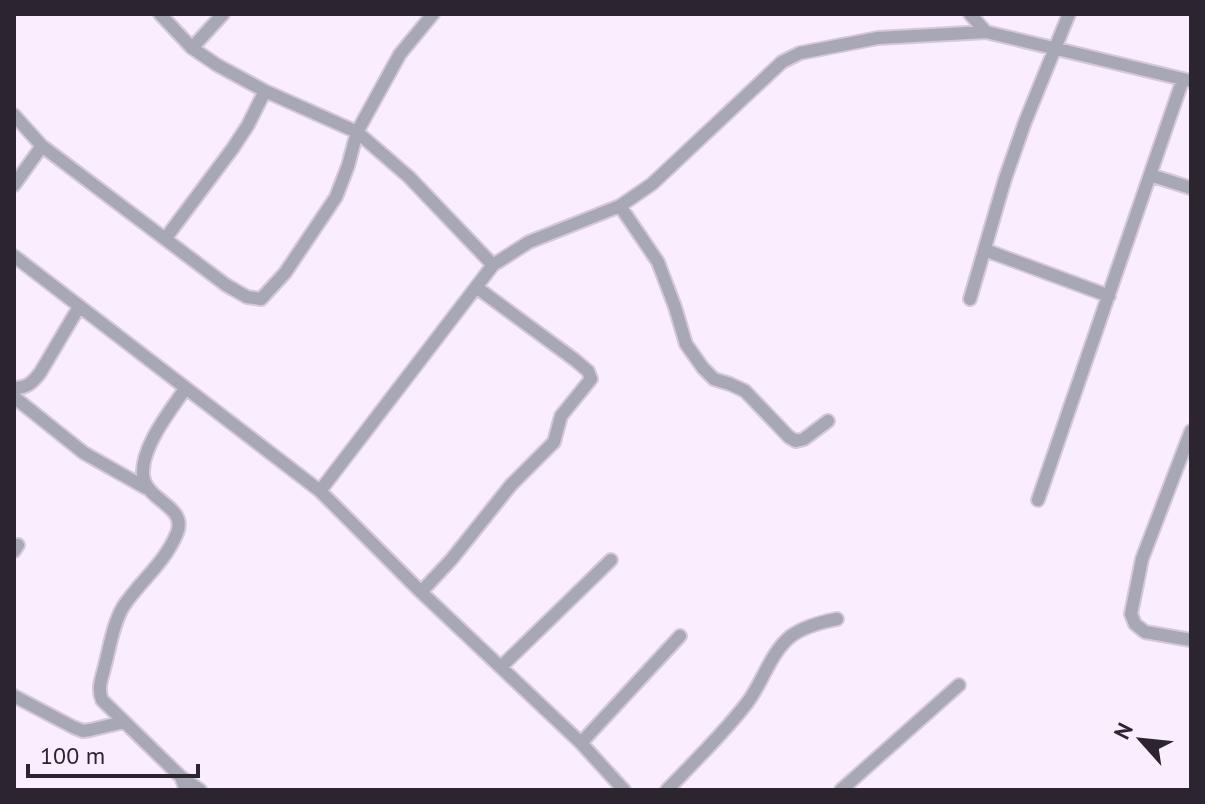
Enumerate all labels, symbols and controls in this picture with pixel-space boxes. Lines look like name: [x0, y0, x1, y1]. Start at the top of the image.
north arrow: [1101, 700, 1181, 780]
text: N: [1107, 718, 1139, 744]
scale bar: [28, 728, 198, 778]
text: 100 m: [40, 740, 105, 771]

